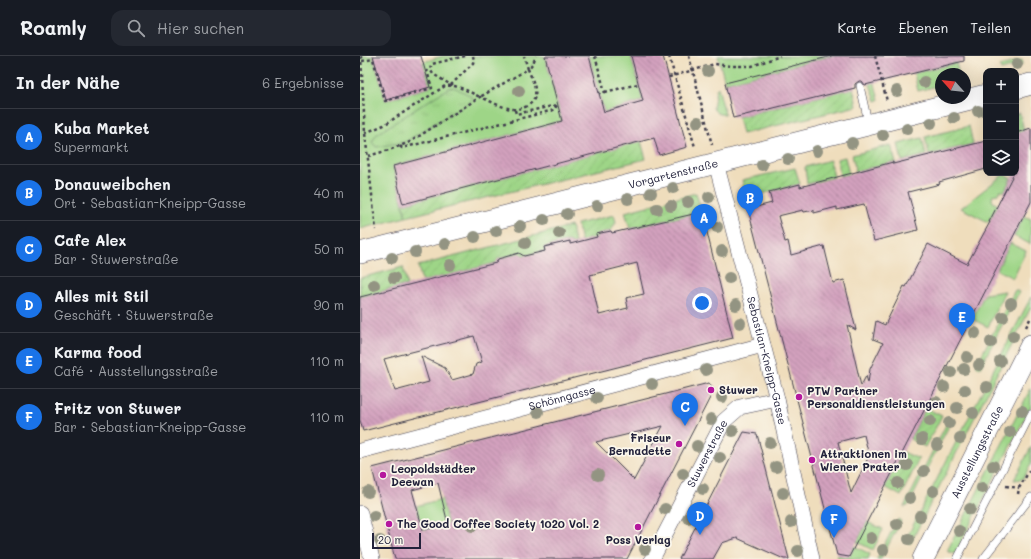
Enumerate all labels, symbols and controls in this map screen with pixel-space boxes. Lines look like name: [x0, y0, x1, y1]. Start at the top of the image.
search box: [111, 10, 391, 46]
text: Roamly: [20, 15, 87, 40]
icon: search: [125, 17, 147, 39]
text: Hier suchen: [157, 18, 244, 38]
text: Karte: [837, 18, 877, 37]
text: Ebenen: [899, 18, 948, 37]
text: Teilen: [970, 18, 1011, 37]
north arrow: [935, 68, 971, 104]
map controls: [983, 68, 1019, 176]
button: +: [983, 68, 1019, 104]
text: In der Nähe: [16, 71, 120, 93]
text: 6 Ergebnisse: [262, 74, 344, 91]
button: −: [983, 104, 1019, 140]
text: Kuba Market: [54, 118, 149, 138]
text: A: [24, 128, 34, 145]
text: 30 m: [314, 128, 344, 145]
text: Supermarkt: [54, 138, 129, 155]
button: layers: [983, 140, 1019, 176]
street label: Vorgartenstraße: [627, 155, 720, 192]
text: Donauweibchen: [54, 174, 171, 194]
text: B: [25, 184, 33, 201]
text: 40 m: [314, 184, 344, 201]
pin: B: [737, 184, 763, 217]
text: Ort · Sebastian-Kneipp-Gasse: [54, 194, 246, 211]
pin: A: [691, 204, 717, 237]
text: Cafe Alex: [54, 230, 126, 250]
text: C: [24, 240, 34, 257]
text: 50 m: [314, 240, 344, 257]
text: Bar · Stuwerstraße: [54, 250, 178, 267]
text: Alles mit Stil: [54, 286, 149, 306]
your location: [692, 293, 712, 313]
street label: Sebastian-Kneipp-Gasse: [744, 295, 790, 426]
text: D: [24, 296, 34, 313]
text: 90 m: [314, 296, 344, 313]
pin: E: [949, 303, 975, 336]
text: Geschäft · Stuwerstraße: [54, 306, 214, 323]
text: Karma food: [54, 342, 142, 362]
text: E: [25, 352, 33, 369]
text: 110 m: [310, 352, 344, 369]
text: Café · Ausstellungsstraße: [54, 362, 218, 379]
street label: Schönngasse: [527, 381, 597, 413]
place label: Stuwer: [719, 382, 758, 397]
place label: PTW Partner Personaldienstleistungen: [807, 383, 945, 411]
marker: Stuwer: [706, 385, 716, 395]
marker: PTW Partner Personaldienstleistungen: [794, 392, 804, 402]
pin: C: [672, 393, 698, 426]
text: Fritz von Stuwer: [54, 398, 181, 418]
street label: Ausstellungsstraße: [947, 403, 1006, 500]
text: F: [25, 408, 33, 425]
text: 110 m: [310, 408, 344, 425]
street label: Stuwerstraße: [683, 417, 731, 490]
text: Bar · Sebastian-Kneipp-Gasse: [54, 418, 246, 435]
place label: Friseur Bernadette: [608, 430, 671, 458]
marker: Friseur Bernadette: [674, 439, 684, 449]
place label: Attraktionen im Wiener Prater: [820, 446, 907, 474]
marker: Attraktionen im Wiener Prater: [807, 455, 817, 465]
place label: Leopoldstädter Deewan: [391, 461, 476, 489]
marker: Leopoldstädter Deewan: [378, 470, 388, 480]
pin: D: [687, 502, 713, 535]
pin: F: [821, 505, 847, 538]
place label: The Good Coffee Society 1020 Vol. 2: [397, 516, 599, 531]
marker: The Good Coffee Society 1020 Vol. 2: [384, 519, 394, 529]
marker: Poss Verlag: [633, 522, 643, 532]
scale bar: [372, 531, 421, 550]
text: 20 m: [378, 532, 403, 547]
place label: Poss Verlag: [605, 532, 671, 547]

